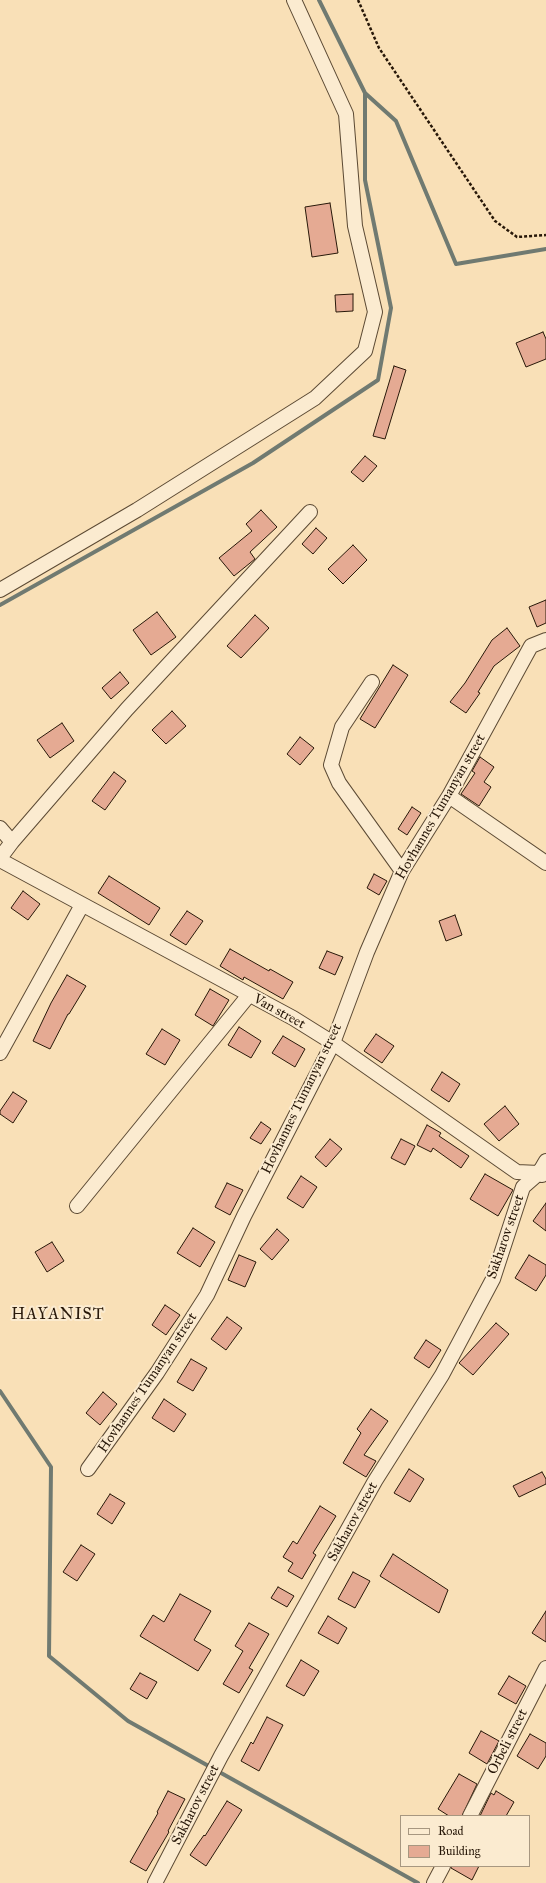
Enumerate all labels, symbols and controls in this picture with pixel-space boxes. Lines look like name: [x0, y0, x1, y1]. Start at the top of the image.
street label: Hovhannes Tumanyan street: [392, 731, 490, 883]
street label: Van street: [250, 991, 308, 1033]
street label: Hovhannes Tumanyan street: [258, 1021, 346, 1177]
street label: Sakharov street: [484, 1193, 528, 1281]
district label: HAYANIST: [11, 1305, 105, 1325]
street label: Hovhannes Tumanyan street: [95, 1310, 201, 1456]
street label: Sakharov street: [324, 1479, 382, 1565]
street label: Orbeli street: [484, 1707, 532, 1777]
street label: Sakharov street: [169, 1762, 223, 1848]
legend: [400, 1815, 530, 1867]
text: Road: [438, 1824, 464, 1838]
text: Building: [438, 1844, 480, 1858]

